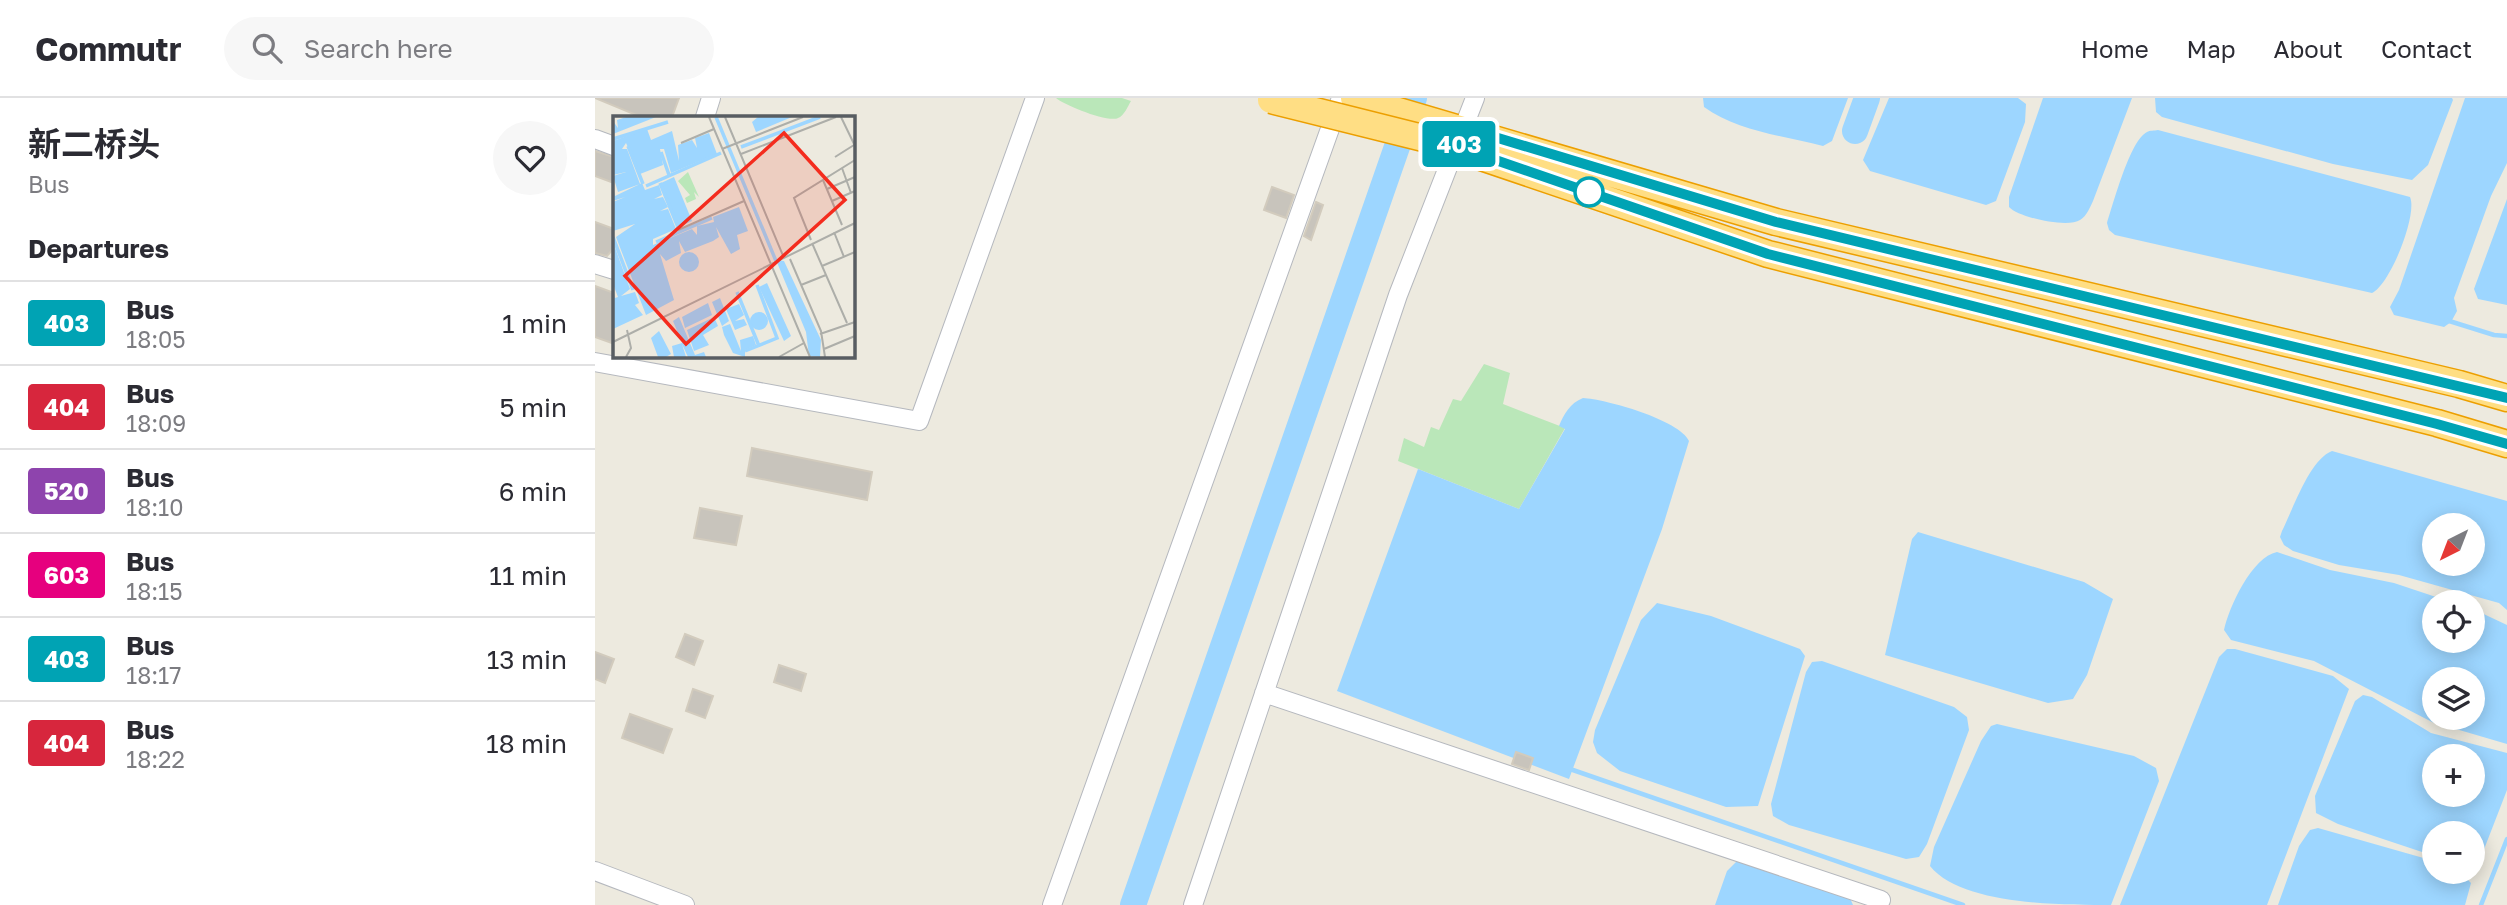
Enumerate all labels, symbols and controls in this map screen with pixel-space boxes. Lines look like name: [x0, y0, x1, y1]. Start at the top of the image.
search box: [224, 17, 714, 80]
text: Commutr: [35, 29, 182, 68]
icon: search: [248, 29, 286, 67]
text: Search here: [304, 33, 453, 64]
text: Home: [2081, 34, 2149, 63]
text: Map: [2187, 34, 2236, 63]
text: About: [2274, 34, 2343, 63]
text: Contact: [2381, 34, 2472, 63]
inset map: [613, 116, 854, 357]
button: heart: [493, 121, 567, 195]
line badge: 403: [1419, 121, 1499, 167]
text: 新二桥头: [28, 124, 160, 163]
text: 403: [1436, 129, 1482, 158]
text: Bus: [28, 170, 70, 198]
unlabelled marker: [1574, 177, 1604, 207]
text: Departures: [28, 233, 169, 264]
text: Bus: [126, 294, 174, 325]
text: 403: [44, 308, 89, 337]
text: 1 min: [502, 308, 567, 339]
text: 18:05: [126, 325, 186, 353]
text: Bus: [126, 378, 174, 409]
text: 404: [44, 392, 89, 421]
text: 5 min: [499, 392, 567, 423]
text: 18:09: [126, 409, 186, 437]
text: Bus: [126, 462, 174, 493]
text: 520: [44, 476, 89, 505]
text: 6 min: [499, 476, 567, 507]
text: 18:10: [126, 493, 184, 521]
north arrow: [2422, 513, 2485, 576]
map controls: [2422, 513, 2485, 884]
text: Bus: [126, 546, 174, 577]
text: 603: [44, 560, 89, 589]
text: 11 min: [489, 560, 567, 591]
text: 18:15: [126, 577, 183, 605]
button: locate: [2422, 590, 2485, 653]
text: Bus: [126, 630, 174, 661]
text: 403: [44, 644, 89, 673]
text: 13 min: [487, 644, 567, 675]
text: 18:17: [126, 661, 181, 689]
button: layers: [2422, 667, 2485, 730]
text: Bus: [126, 714, 174, 745]
text: 404: [44, 728, 89, 757]
text: 18 min: [486, 728, 567, 759]
button: +: [2422, 744, 2485, 807]
text: 18:22: [126, 745, 185, 773]
button: −: [2422, 821, 2485, 884]

